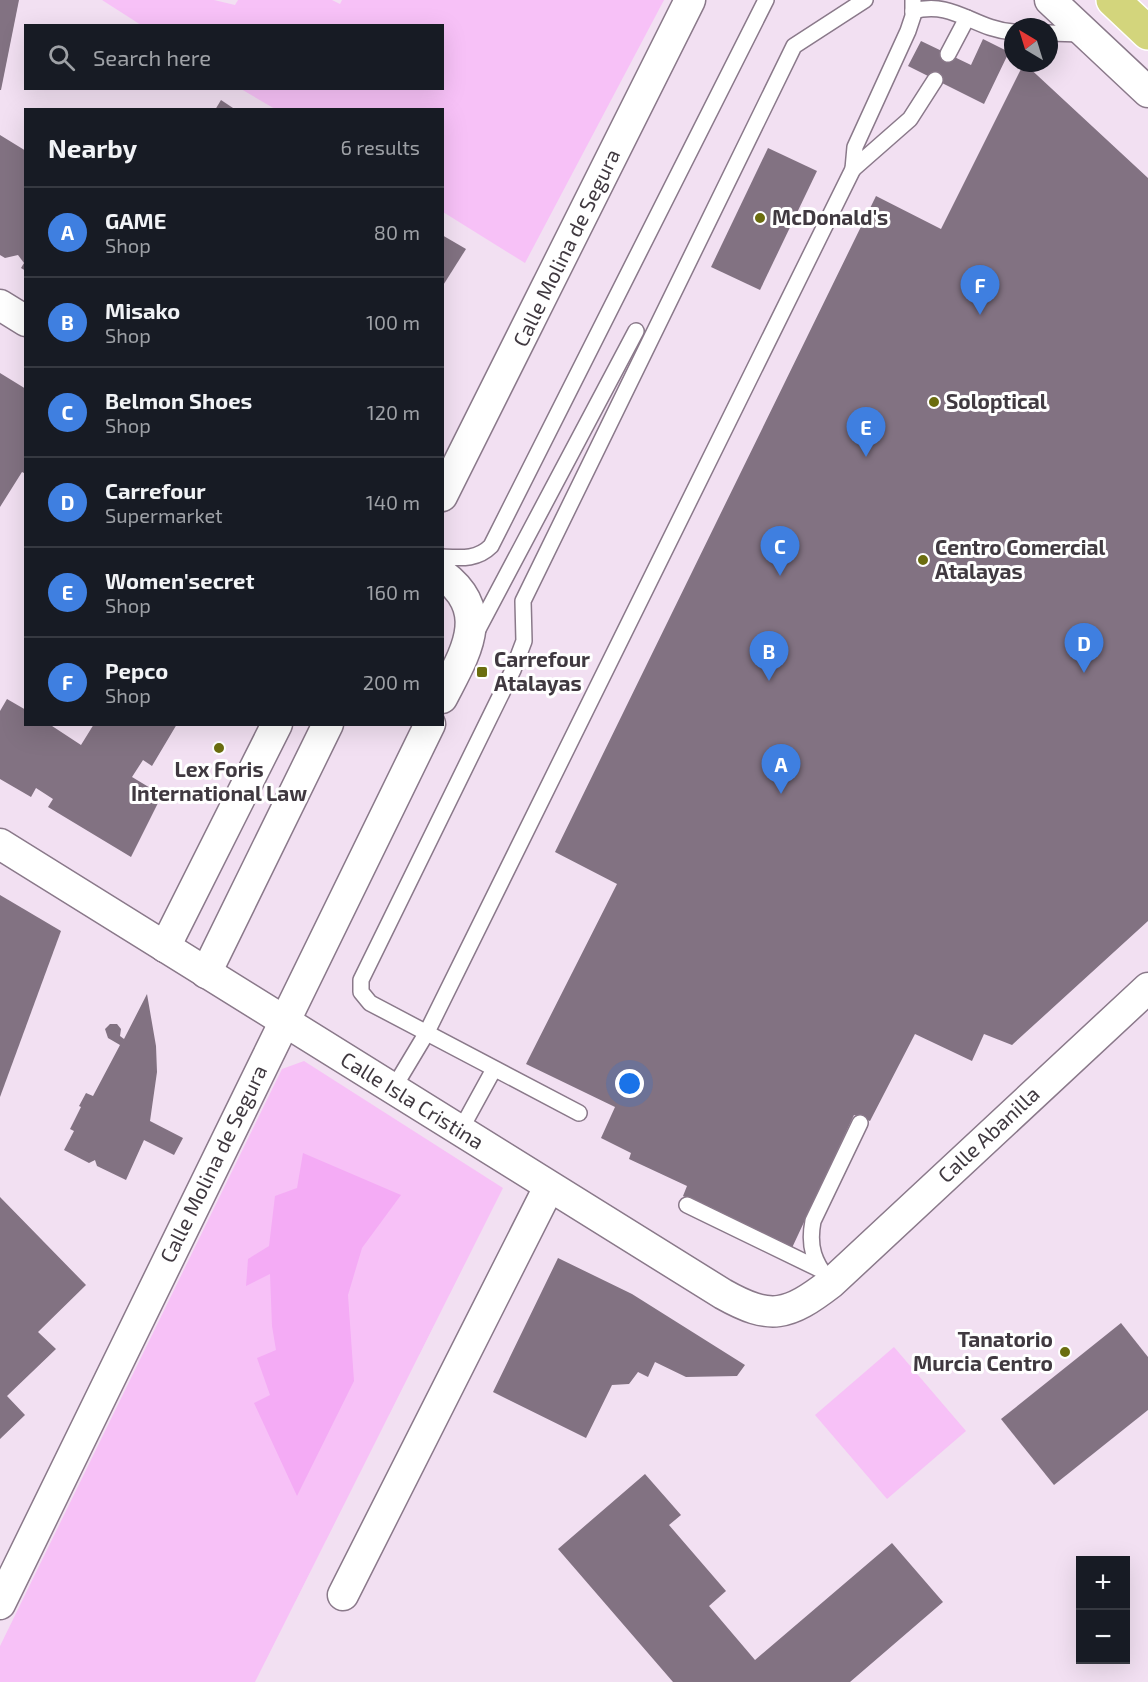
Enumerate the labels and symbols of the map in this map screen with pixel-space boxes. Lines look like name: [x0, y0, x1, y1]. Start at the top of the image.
north arrow: [1004, 18, 1058, 72]
street label: Calle Molina de Segura: [507, 144, 624, 350]
place label: McDonald's: [772, 204, 888, 229]
marker: McDonald's: [753, 211, 767, 225]
pin: F: [960, 266, 1000, 315]
place label: Soloptical: [946, 388, 1047, 413]
marker: Soloptical: [927, 395, 941, 409]
pin: E: [846, 408, 886, 457]
pin: C: [760, 526, 800, 576]
place label: Centro Comercial Atalayas: [935, 534, 1105, 584]
marker: Centro Comercial Atalayas: [916, 553, 930, 567]
pin: D: [1064, 624, 1104, 673]
pin: B: [750, 632, 788, 681]
place label: Carrefour Atalayas: [494, 646, 590, 696]
marker: Carrefour Atalayas: [475, 665, 489, 679]
marker: Lex Foris International Law: [212, 741, 226, 755]
pin: A: [762, 744, 800, 794]
place label: Lex Foris International Law: [131, 756, 307, 805]
street label: Calle Isla Cristina: [337, 1046, 489, 1154]
street label: Calle Molina de Segura: [154, 1060, 271, 1266]
your location: [615, 1069, 644, 1098]
street label: Calle Abanilla: [932, 1081, 1044, 1187]
place label: Tanatorio Murcia Centro: [913, 1326, 1053, 1375]
marker: Tanatorio Murcia Centro: [1058, 1345, 1072, 1359]

